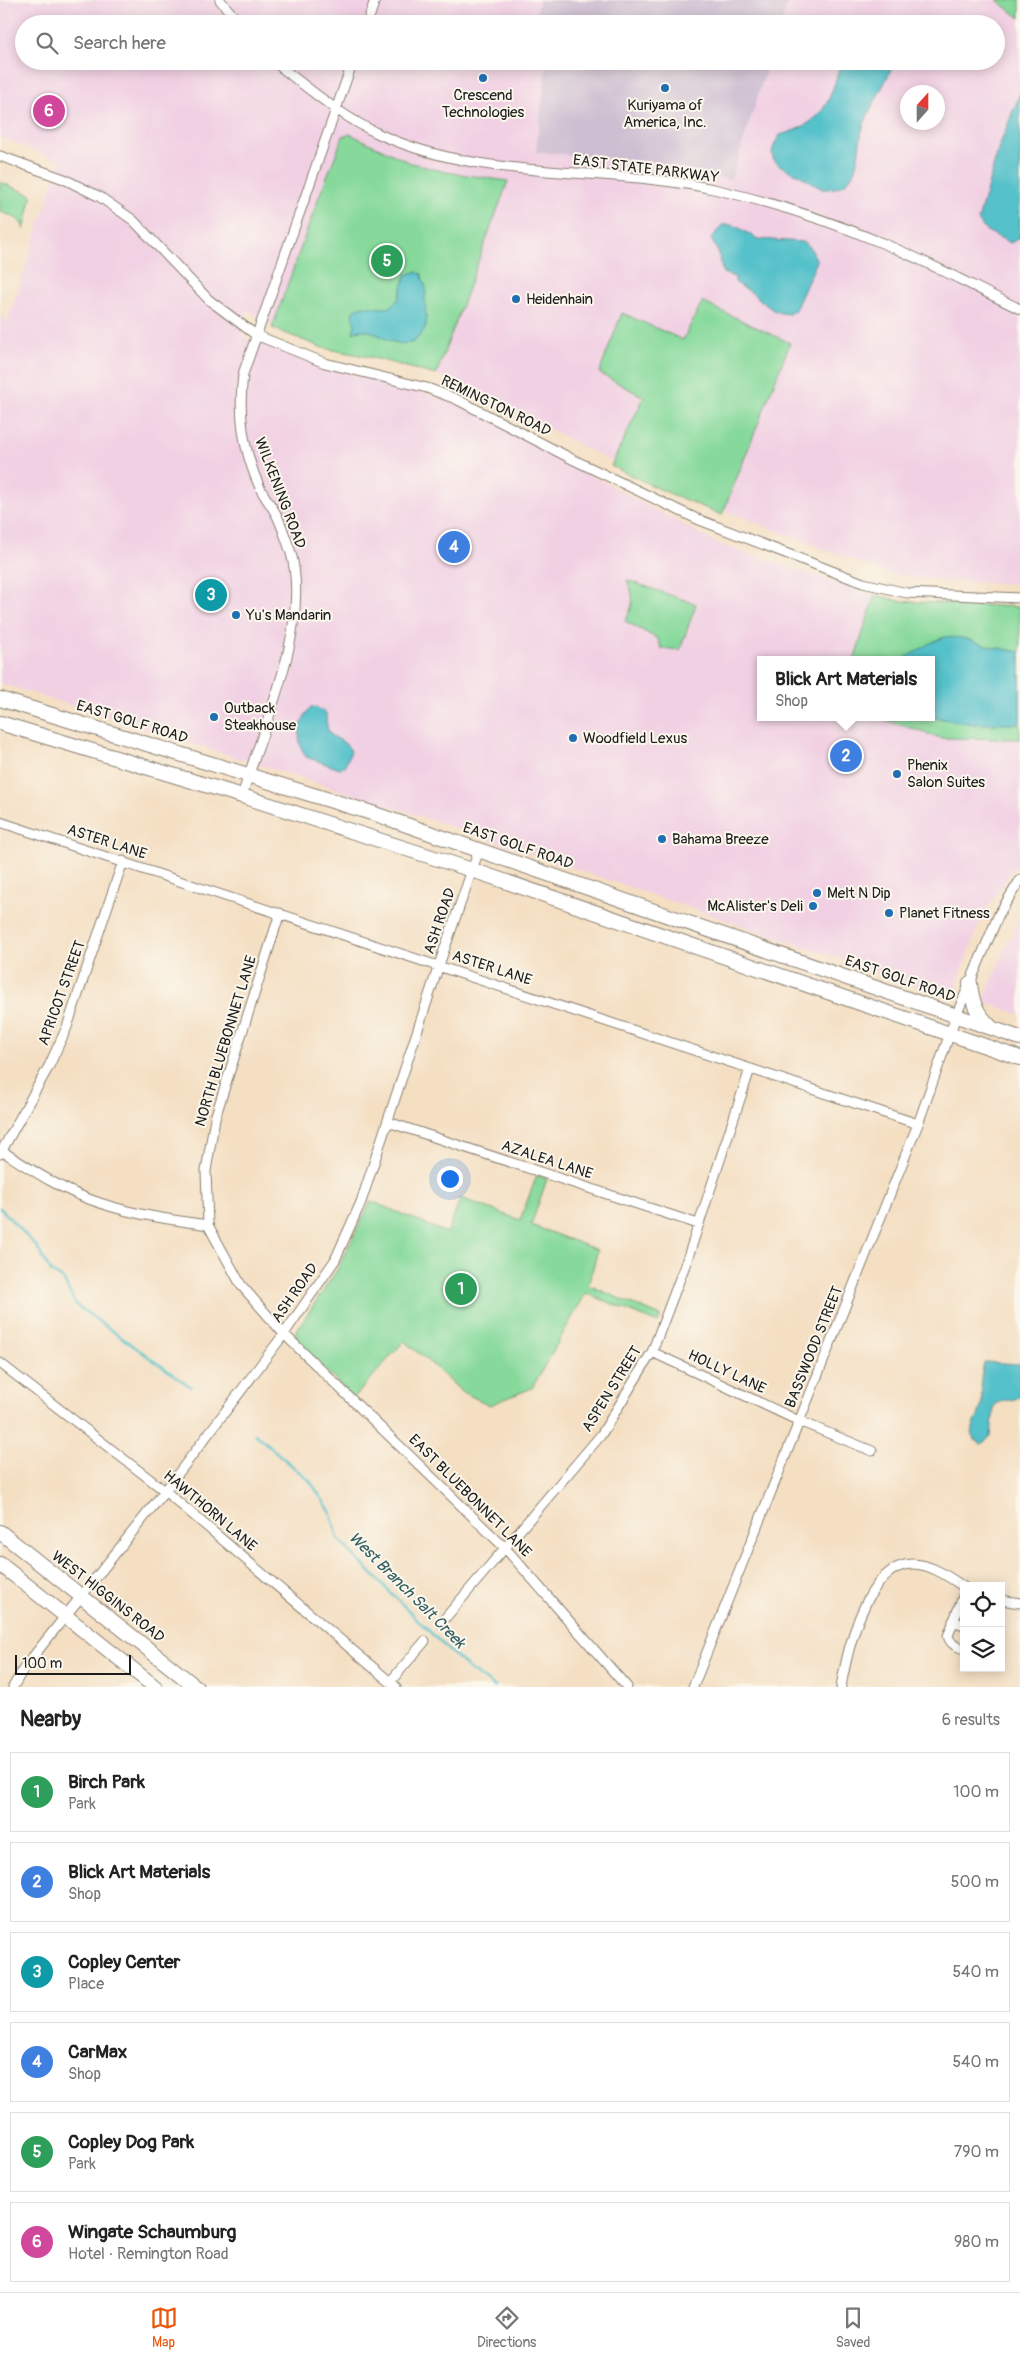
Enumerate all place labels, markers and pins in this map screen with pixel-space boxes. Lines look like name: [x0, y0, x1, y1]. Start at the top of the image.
marker: Crescend Technologies: [477, 72, 489, 84]
marker: Kuriyama of America, Inc.: [659, 82, 671, 94]
place label: Crescend Technologies: [442, 86, 524, 122]
pin: 6: [33, 92, 65, 130]
place label: Kuriyama of America, Inc.: [623, 96, 707, 132]
pin: 5: [371, 242, 403, 280]
place label: Heidenhain: [526, 290, 593, 309]
marker: Heidenhain: [510, 293, 522, 305]
pin: 4: [438, 528, 470, 566]
pin: 3: [195, 576, 227, 614]
place label: Yu's Mandarin: [245, 606, 331, 625]
marker: Yu's Mandarin: [230, 609, 242, 621]
place label: Outback Steakhouse: [224, 699, 297, 735]
marker: Outback Steakhouse: [208, 711, 220, 723]
place label: Woodfield Lexus: [583, 729, 688, 748]
marker: Woodfield Lexus: [567, 732, 579, 744]
pin: 2: [830, 737, 862, 775]
place label: Phenix Salon Suites: [907, 756, 985, 792]
marker: Phenix Salon Suites: [891, 768, 903, 780]
place label: Bahama Breeze: [672, 830, 769, 849]
marker: Bahama Breeze: [656, 833, 668, 845]
place label: Melt N Dip: [827, 884, 891, 903]
marker: Melt N Dip: [811, 887, 823, 899]
place label: McAlister's Deli: [707, 897, 803, 916]
marker: McAlister's Deli: [807, 900, 819, 912]
place label: Planet Fitness: [899, 904, 990, 923]
marker: Planet Fitness: [883, 907, 895, 919]
pin: 1: [445, 1270, 477, 1308]

